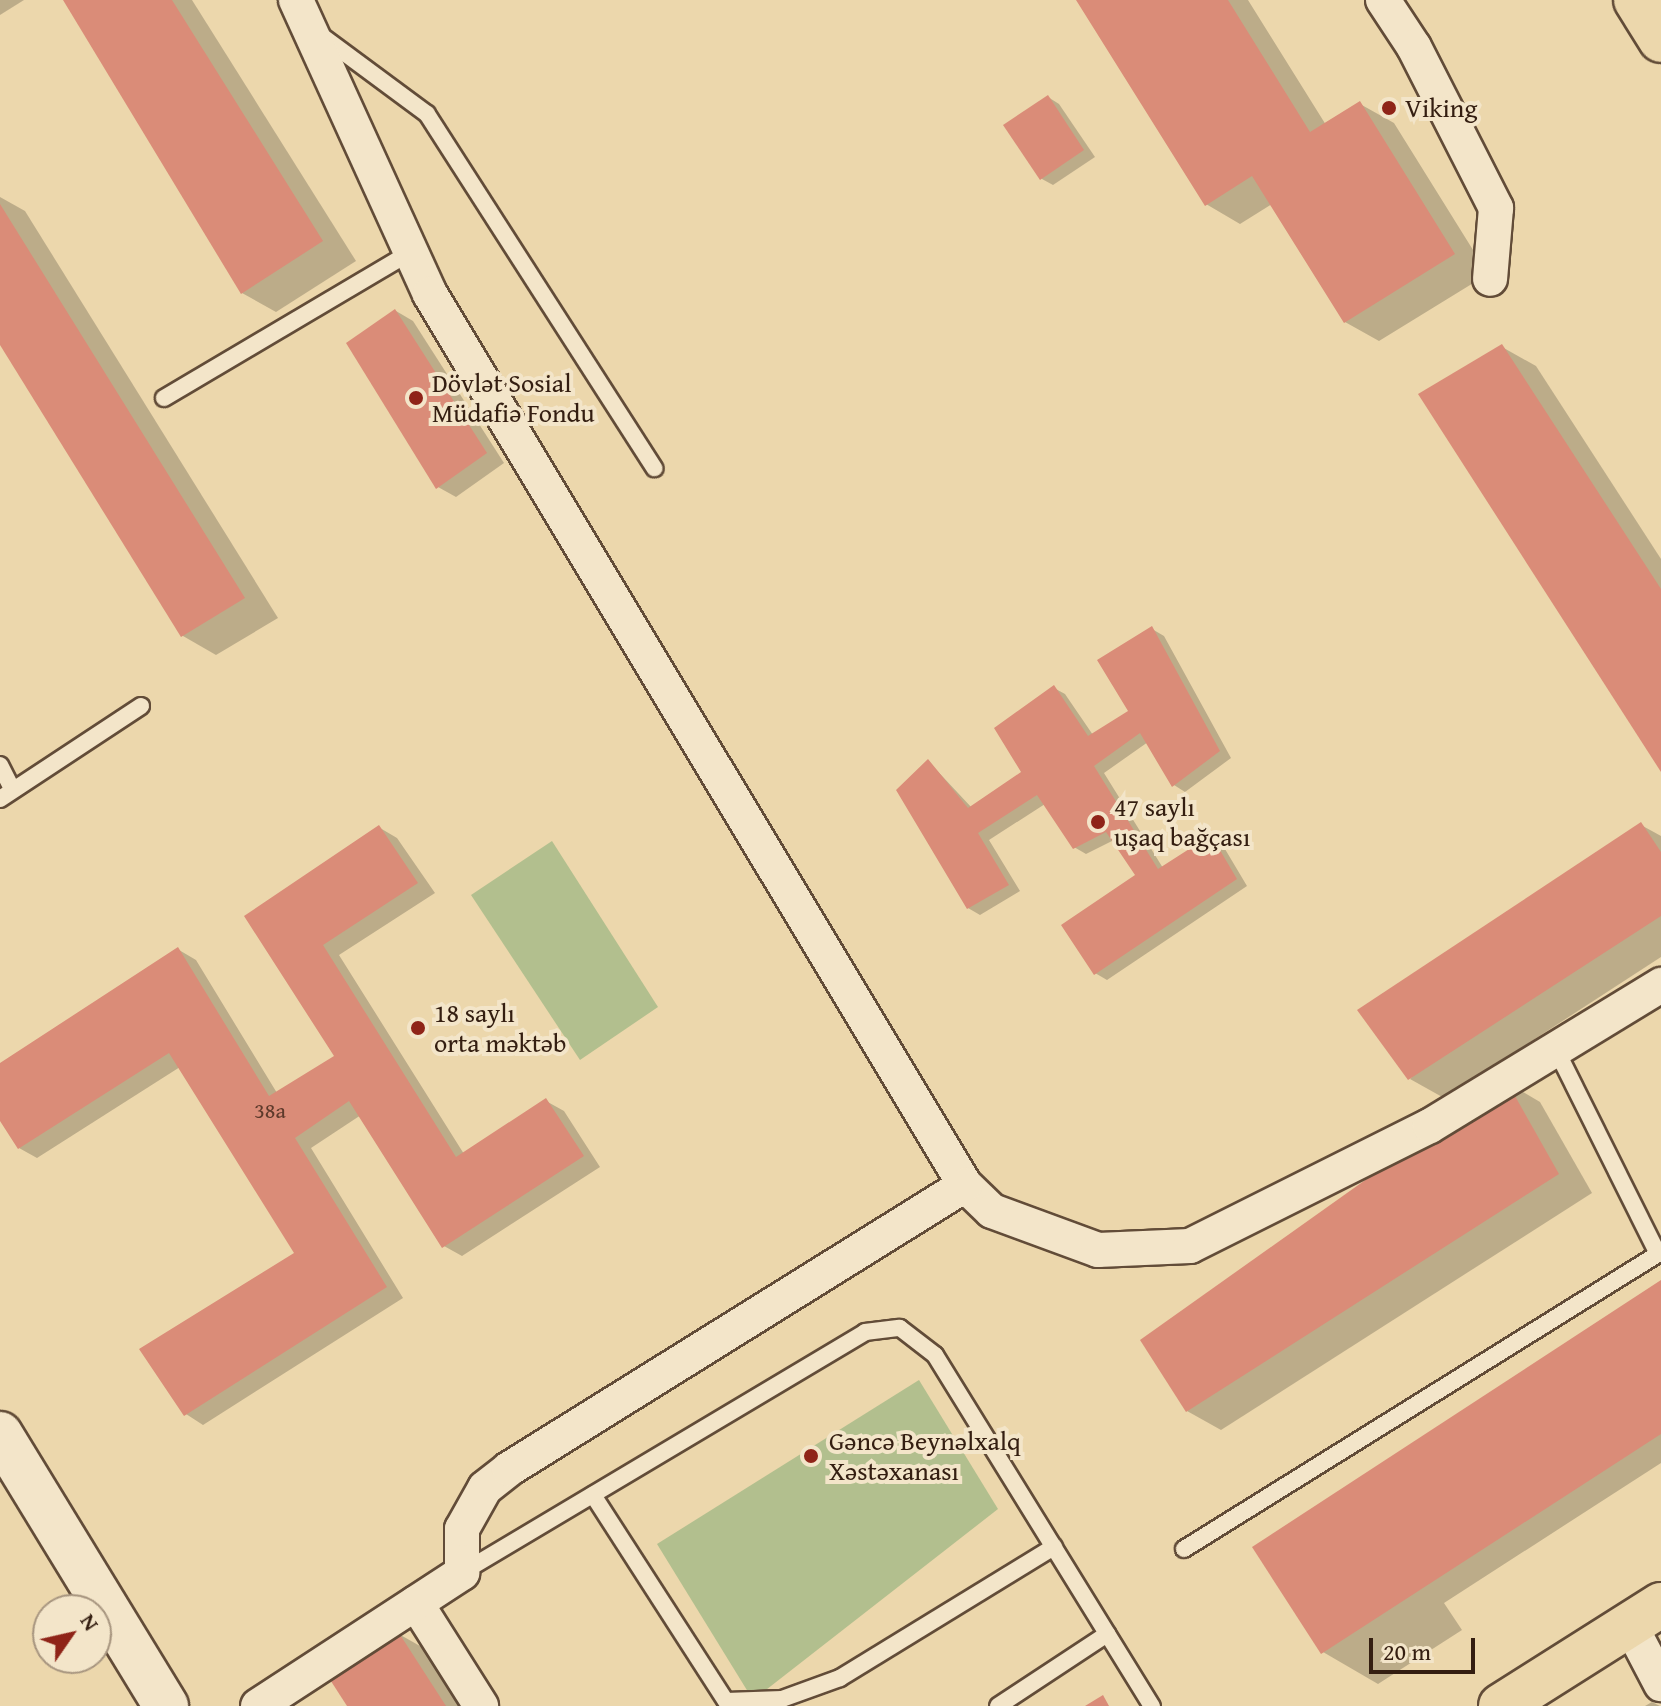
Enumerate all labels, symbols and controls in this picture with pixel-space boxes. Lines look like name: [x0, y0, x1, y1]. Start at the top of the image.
place label: Viking: [1405, 92, 1477, 124]
marker: Viking: [1380, 99, 1398, 117]
place label: Dövlət Sosial Müdafiə Fondu: [432, 367, 594, 428]
marker: Dövlət Sosial Müdafiə Fondu: [407, 389, 425, 407]
place label: 47 saylı uşaq bağçası: [1114, 791, 1250, 852]
marker: 47 saylı uşaq bağçası: [1089, 813, 1107, 831]
place label: 18 saylı orta məktəb: [434, 997, 566, 1058]
marker: 18 saylı orta məktəb: [409, 1019, 427, 1037]
house number: 38a: [254, 1098, 286, 1124]
place label: Gəncə Beynəlxalq Xəstəxanası: [829, 1425, 1021, 1486]
marker: Gəncə Beynəlxalq Xəstəxanası: [800, 1445, 822, 1467]
north arrow: [32, 1594, 112, 1674]
text: N: [73, 1607, 108, 1637]
scale bar: [1373, 1622, 1479, 1672]
text: 20 m: [1383, 1634, 1431, 1669]

